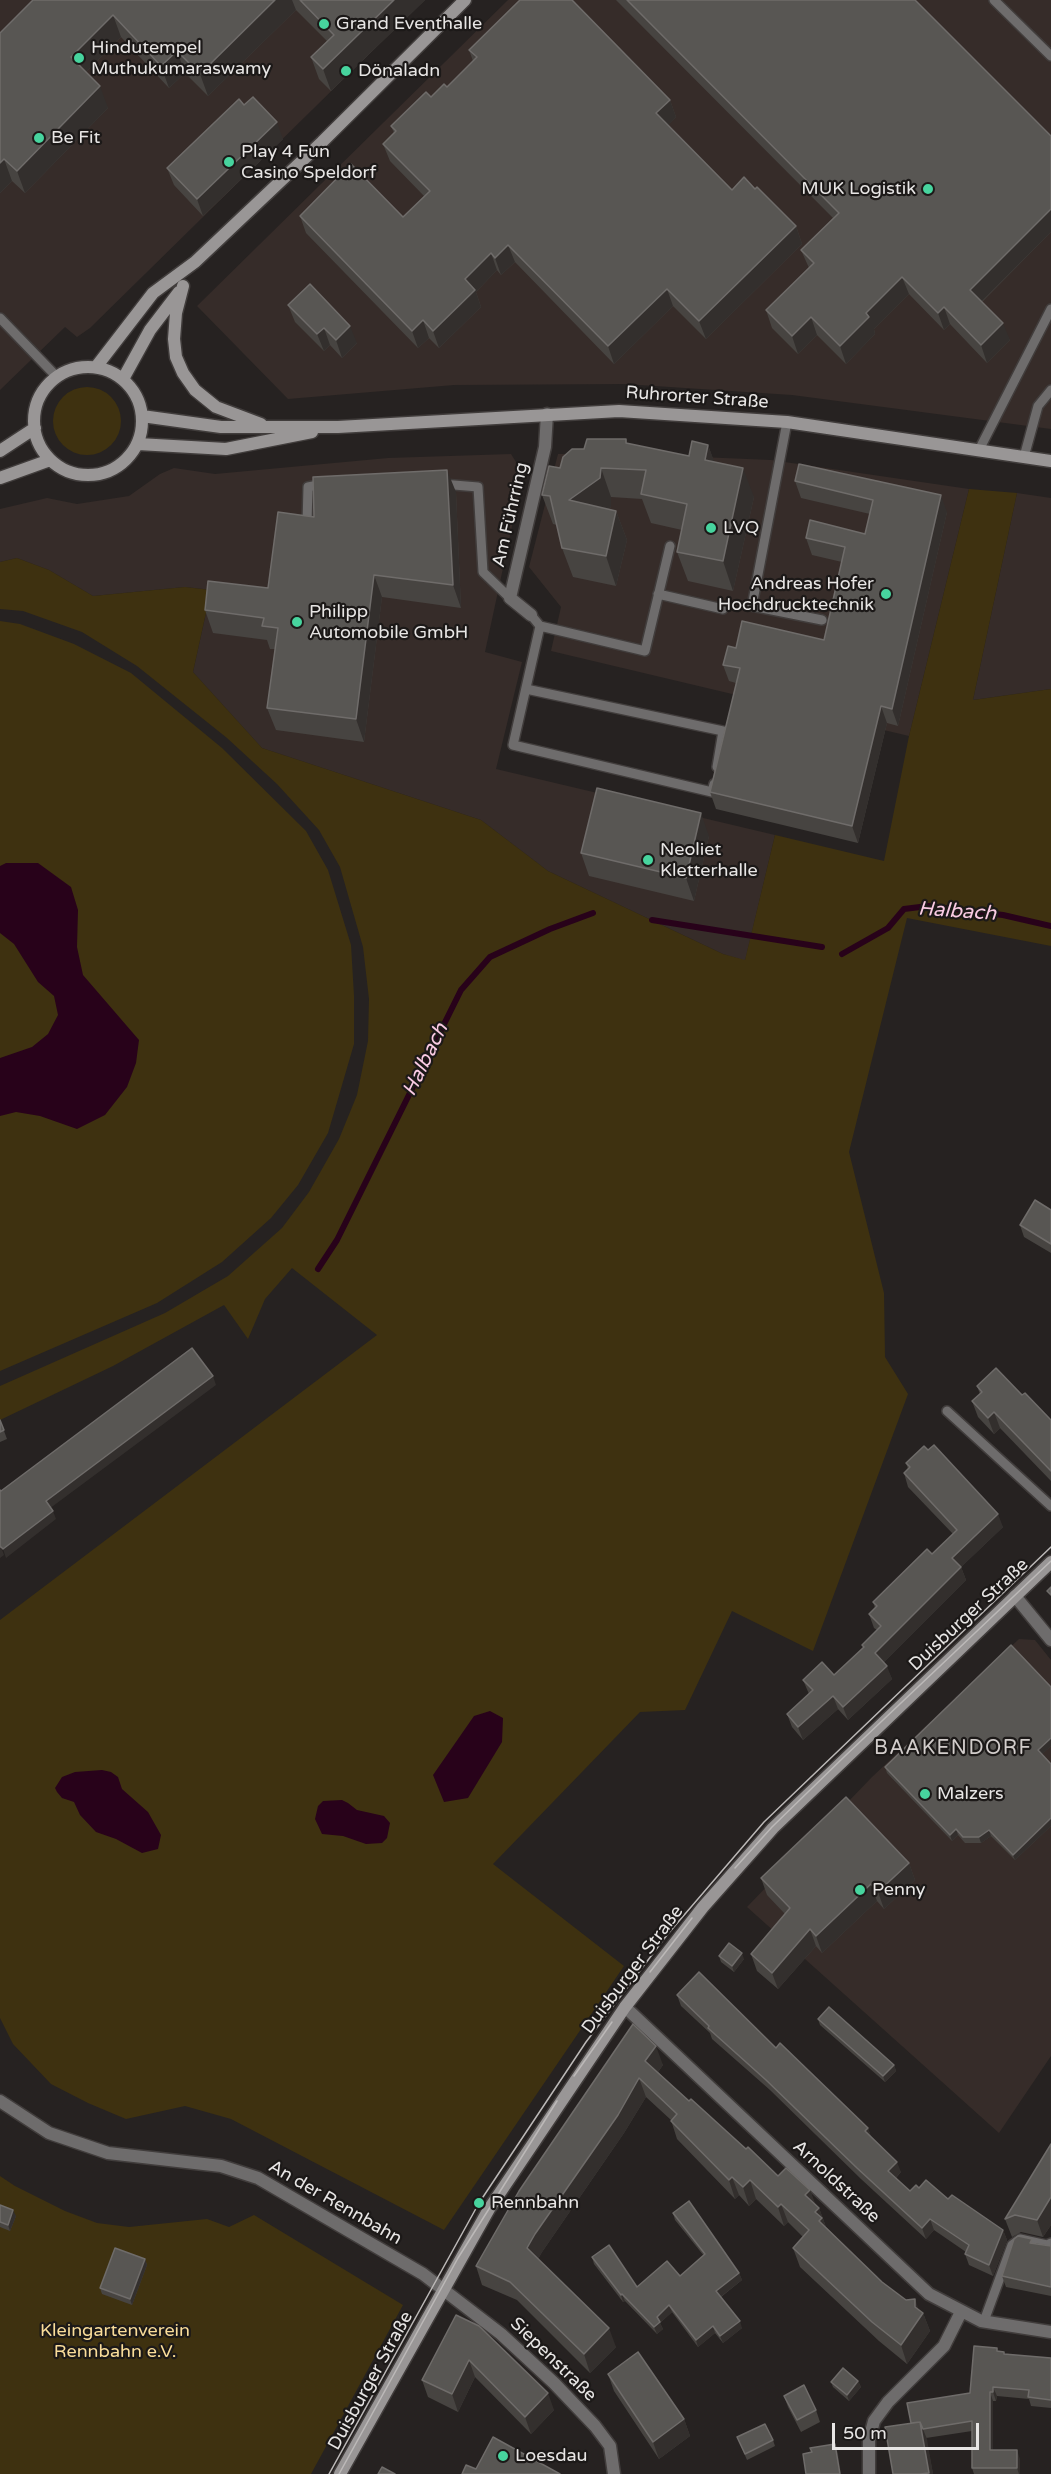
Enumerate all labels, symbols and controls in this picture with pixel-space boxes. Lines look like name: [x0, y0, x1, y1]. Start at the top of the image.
place label: Grand Eventhalle: [336, 13, 482, 35]
marker: Grand Eventhalle: [317, 17, 331, 31]
place label: Hindutempel Muthukumaraswamy: [91, 37, 271, 80]
marker: Hindutempel Muthukumaraswamy: [72, 51, 86, 65]
place label: Dönaladn: [358, 60, 440, 82]
marker: Dönaladn: [339, 64, 353, 78]
place label: Be Fit: [51, 127, 100, 149]
marker: Be Fit: [32, 131, 46, 145]
place label: Play 4 Fun Casino Speldorf: [241, 141, 376, 184]
marker: Play 4 Fun Casino Speldorf: [222, 155, 236, 169]
place label: MUK Logistik: [801, 178, 916, 200]
marker: MUK Logistik: [921, 182, 935, 196]
street label: Ruhrorter Straße: [625, 382, 769, 414]
street label: Am Führring: [488, 460, 534, 570]
place label: LVQ: [723, 517, 759, 539]
marker: LVQ: [704, 521, 718, 535]
place label: Andreas Hofer Hochdrucktechnik: [718, 573, 874, 616]
marker: Andreas Hofer Hochdrucktechnik: [879, 587, 893, 601]
place label: Philipp Automobile GmbH: [309, 601, 468, 644]
marker: Philipp Automobile GmbH: [290, 615, 304, 629]
place label: Neoliet Kletterhalle: [660, 839, 758, 882]
marker: Neoliet Kletterhalle: [641, 853, 655, 867]
water label: Halbach: [917, 897, 997, 927]
water label: Halbach: [398, 1020, 454, 1100]
street label: Duisburger Straße: [905, 1554, 1033, 1676]
district label: BAAKENDORF: [874, 1737, 1032, 1761]
place label: Malzers: [937, 1783, 1004, 1805]
marker: Malzers: [918, 1787, 932, 1801]
place label: Penny: [872, 1879, 925, 1901]
marker: Penny: [853, 1883, 867, 1897]
street label: Duisburger Straße: [578, 1902, 688, 2038]
street label: Arnoldstraße: [788, 2136, 884, 2228]
street label: An der Rennbahn: [264, 2156, 406, 2250]
place label: Rennbahn: [491, 2192, 579, 2214]
marker: Rennbahn: [472, 2196, 486, 2210]
street label: Duisburger Straße: [324, 2308, 418, 2454]
street label: Siepenstraße: [505, 2313, 601, 2407]
park label: Kleingartenverein Rennbahn e.V.: [40, 2320, 190, 2362]
scale bar: [835, 2411, 982, 2449]
text: 50 m: [843, 2422, 887, 2444]
place label: Loesdau: [515, 2445, 588, 2467]
marker: Loesdau: [496, 2449, 510, 2463]

